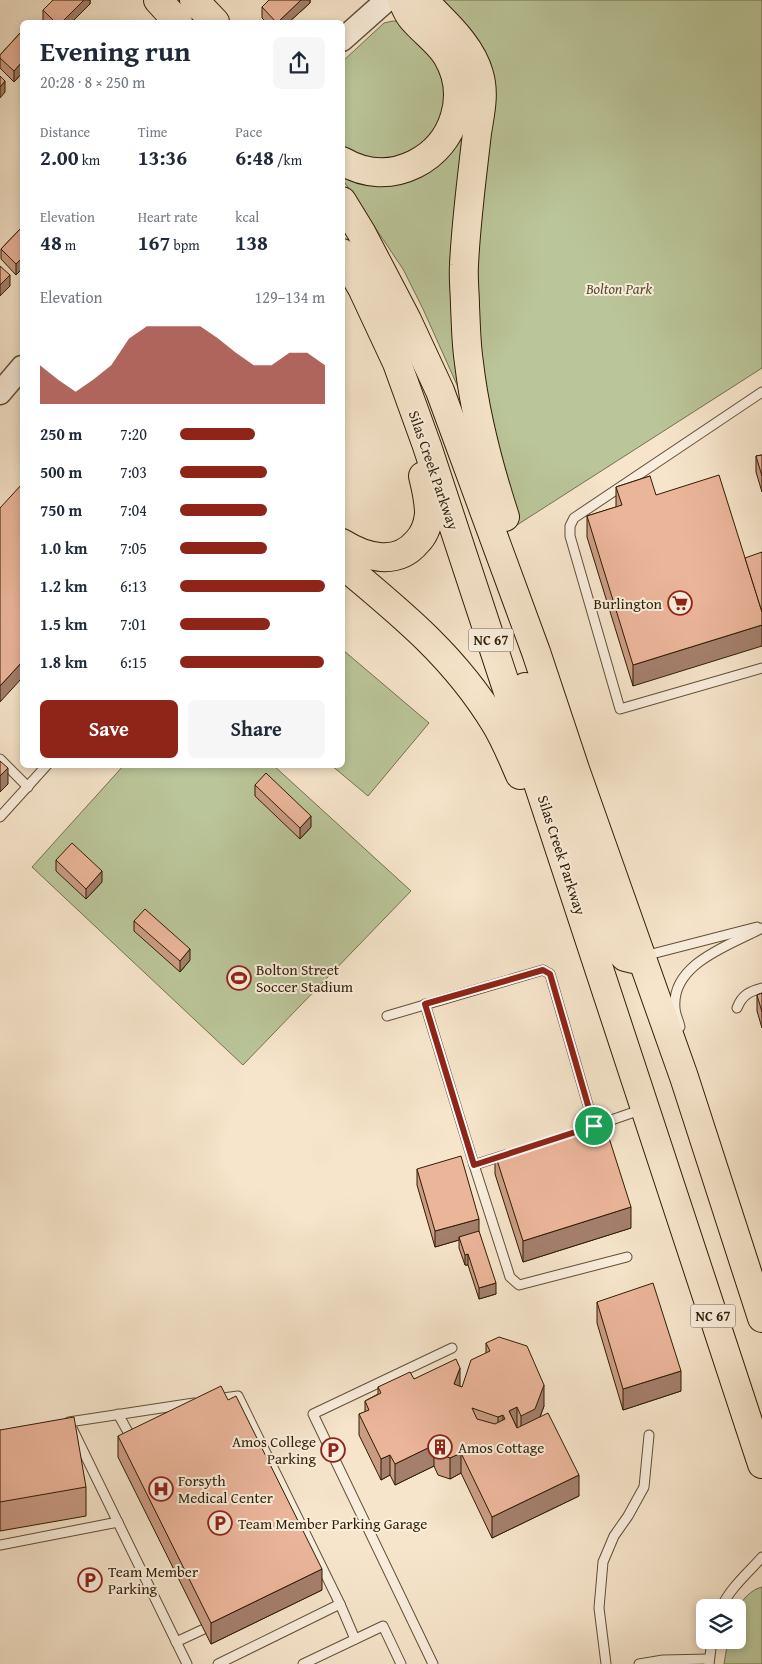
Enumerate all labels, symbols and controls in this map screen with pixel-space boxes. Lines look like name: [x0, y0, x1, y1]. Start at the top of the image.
text: Evening run: [40, 30, 191, 71]
button: share: [273, 37, 325, 89]
text: 20:28 · 8 × 250 m: [40, 70, 145, 94]
text: Distance: [40, 122, 90, 142]
text: Time: [138, 122, 167, 142]
text: Pace: [235, 122, 262, 142]
text: 2.00: [40, 142, 79, 173]
text: 13:36: [138, 142, 187, 173]
text: 6:48: [235, 142, 274, 173]
text: km: [79, 150, 100, 170]
text: /km: [274, 150, 302, 170]
text: Elevation: [40, 207, 95, 227]
text: Heart rate: [138, 207, 198, 227]
text: kcal: [235, 207, 259, 227]
text: 48: [40, 227, 62, 258]
text: 167: [138, 227, 170, 258]
text: 138: [235, 227, 268, 258]
text: m: [62, 235, 76, 255]
text: bpm: [170, 235, 200, 255]
park label: Bolton Park: [585, 278, 652, 299]
text: Elevation: [40, 285, 103, 309]
text: 129–134 m: [255, 285, 325, 309]
street label: Silas Creek Parkway: [404, 407, 464, 533]
text: 250 m: [40, 422, 82, 446]
text: 7:20: [120, 422, 147, 446]
text: 500 m: [40, 460, 82, 484]
text: 7:03: [120, 460, 147, 484]
text: 750 m: [40, 498, 82, 522]
text: 7:04: [120, 498, 147, 522]
text: 1.0 km: [40, 536, 87, 560]
text: 7:05: [120, 536, 147, 560]
text: 1.2 km: [40, 574, 87, 598]
text: 6:13: [120, 574, 147, 598]
supermarket icon: Burlington: [667, 590, 693, 616]
place label: Burlington: [594, 593, 663, 614]
text: 1.5 km: [40, 612, 87, 636]
text: 7:01: [120, 612, 147, 636]
road number: NC 67: [468, 628, 514, 652]
text: 1.8 km: [40, 650, 87, 674]
text: 6:15: [120, 650, 147, 674]
button: Save: [40, 700, 178, 758]
button: Share: [188, 700, 325, 758]
street label: Silas Creek Parkway: [533, 792, 591, 918]
place label: Bolton Street Soccer Stadium: [256, 959, 354, 997]
sports icon: Bolton Street Soccer Stadium: [226, 965, 252, 991]
pin: [573, 1105, 615, 1147]
icon: arrive: [580, 1112, 608, 1140]
road number: NC 67: [690, 1304, 736, 1328]
place label: Amos College Parking: [232, 1431, 317, 1469]
building icon: Amos Cottage: [427, 1434, 453, 1460]
parking icon: Amos College Parking: [320, 1437, 346, 1463]
place label: Amos Cottage: [458, 1437, 544, 1458]
place label: Forsyth Medical Center: [178, 1470, 273, 1508]
hospital icon: Forsyth Medical Center: [148, 1476, 174, 1502]
parking icon: Team Member Parking Garage: [207, 1510, 233, 1536]
place label: Team Member Parking Garage: [238, 1513, 427, 1534]
place label: Team Member Parking: [108, 1561, 198, 1599]
parking icon: Team Member Parking: [77, 1567, 103, 1593]
map controls: [696, 1599, 746, 1649]
button: layers: [696, 1599, 746, 1649]

